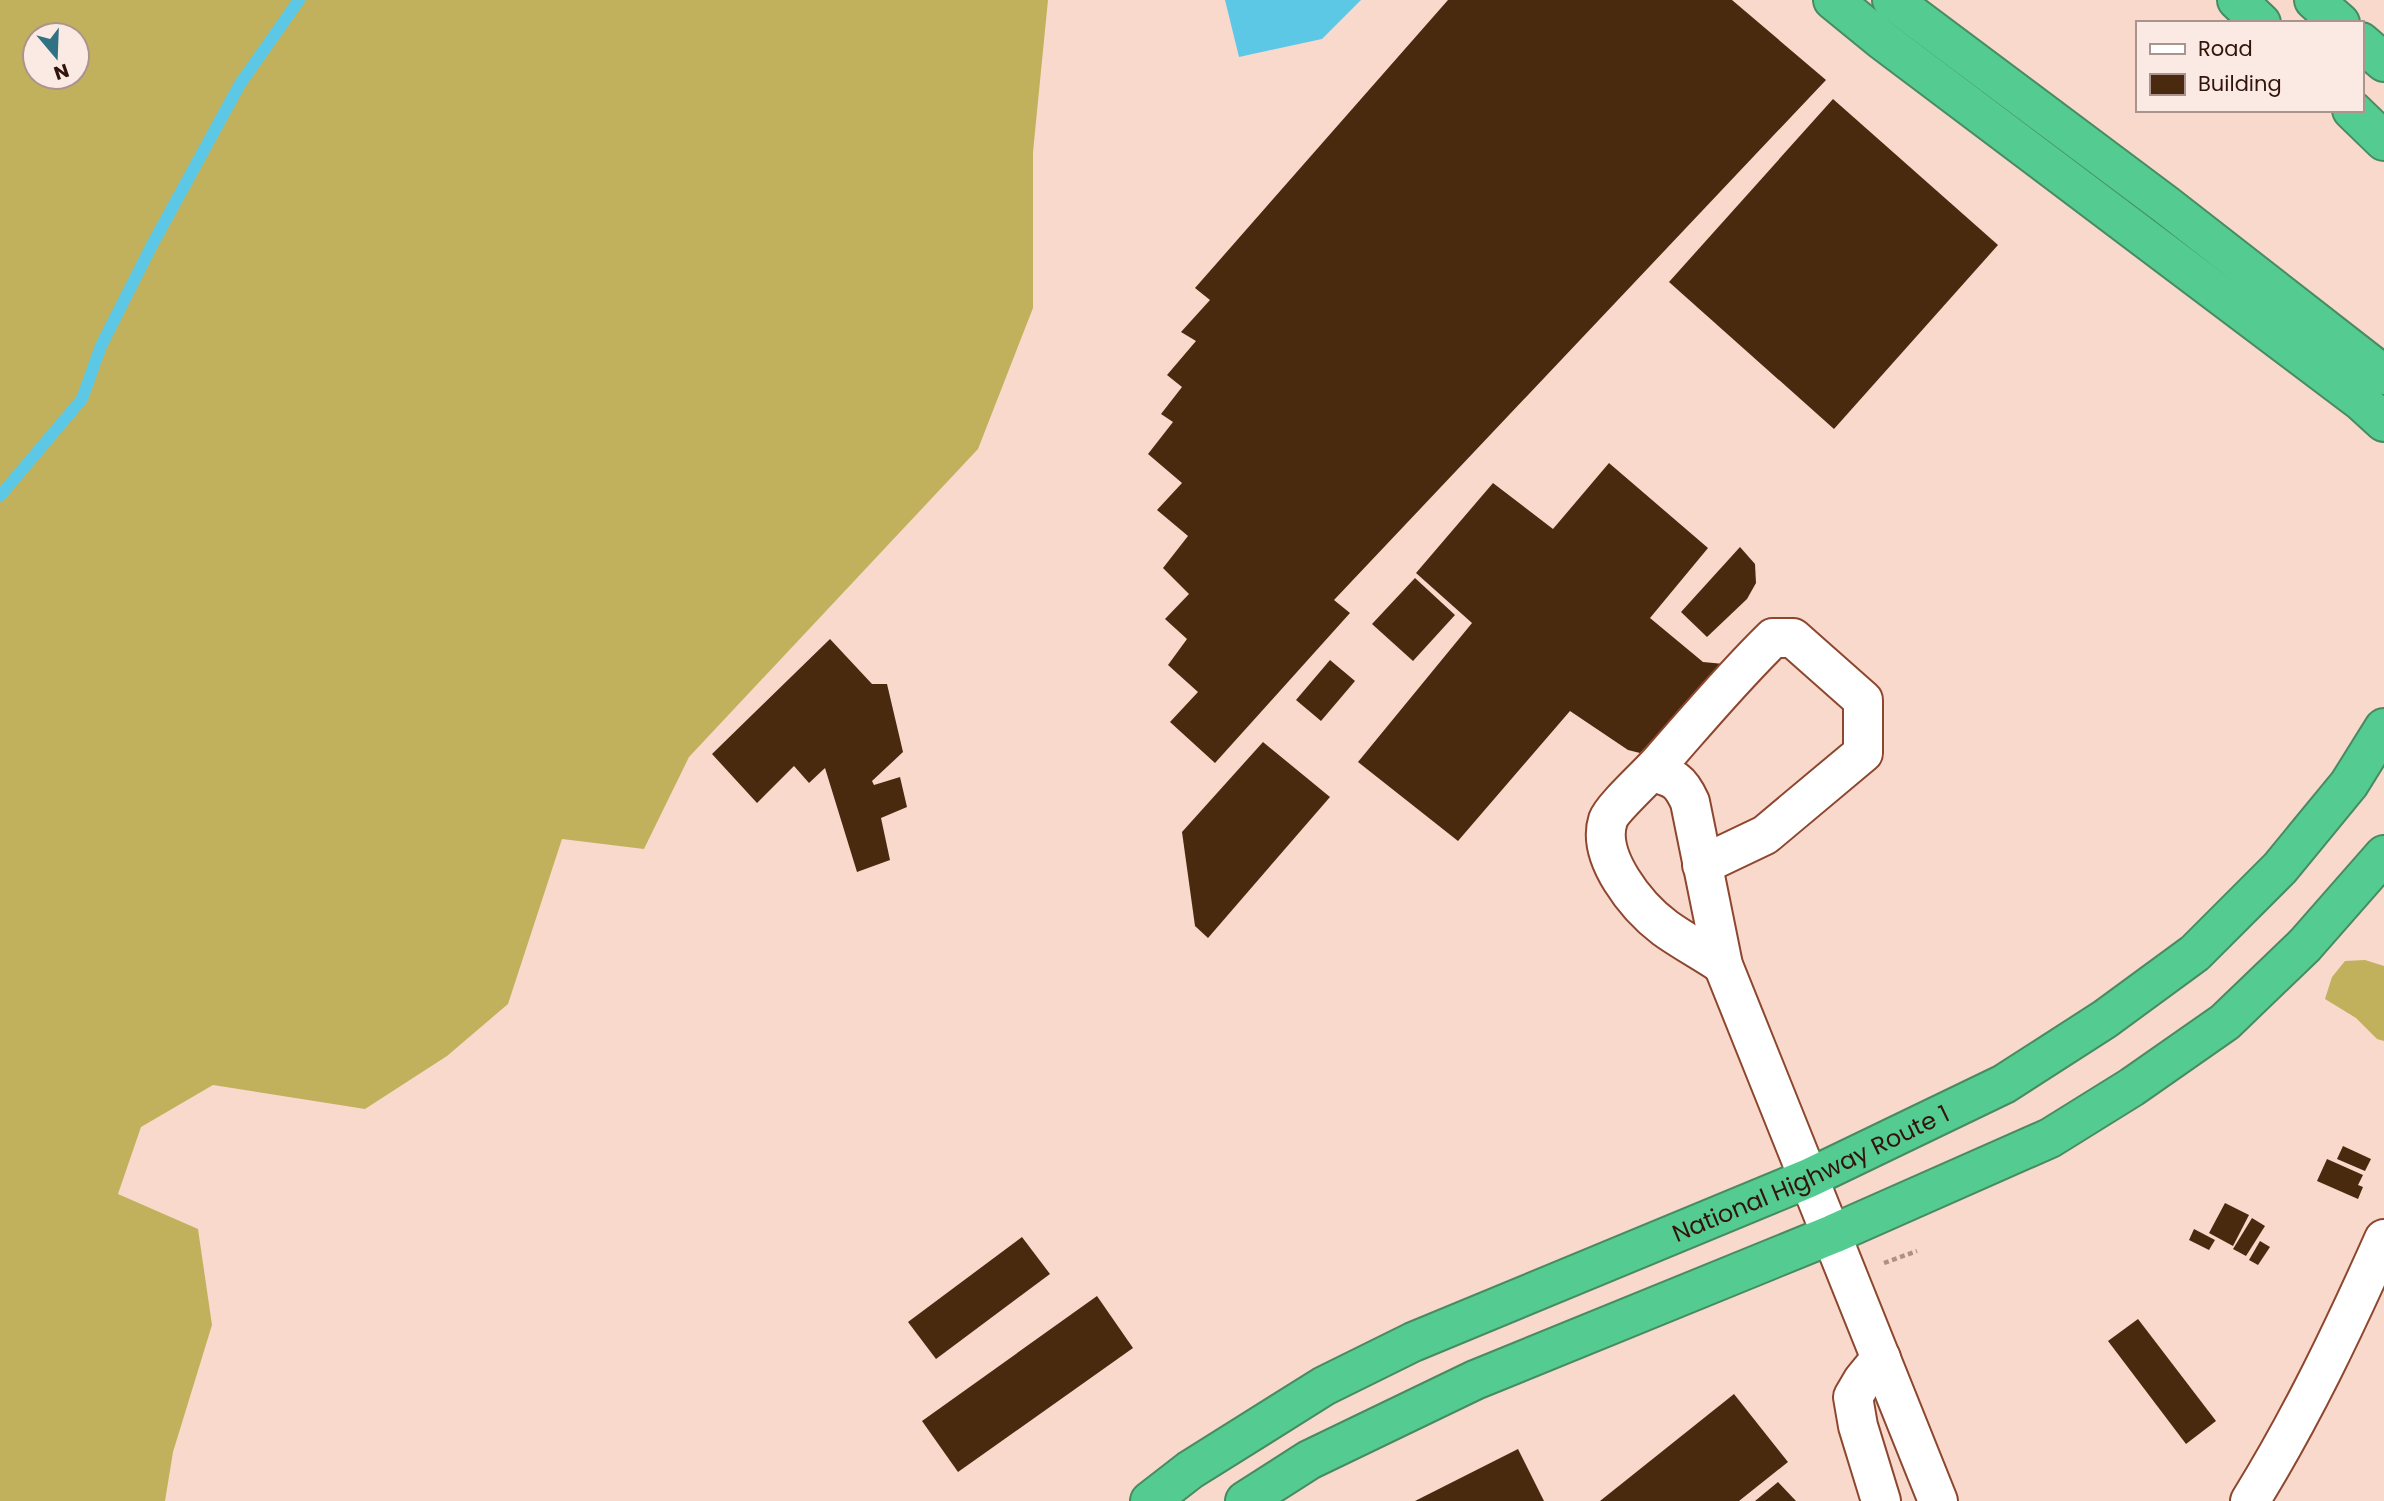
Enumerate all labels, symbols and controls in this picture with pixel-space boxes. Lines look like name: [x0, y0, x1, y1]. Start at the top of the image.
north arrow: [21, 21, 91, 91]
legend: [2136, 21, 2363, 112]
text: Road: [2198, 34, 2253, 63]
text: N: [50, 57, 73, 87]
text: Building: [2198, 69, 2282, 98]
street label: National Highway Route 1: [1667, 1097, 1954, 1249]

